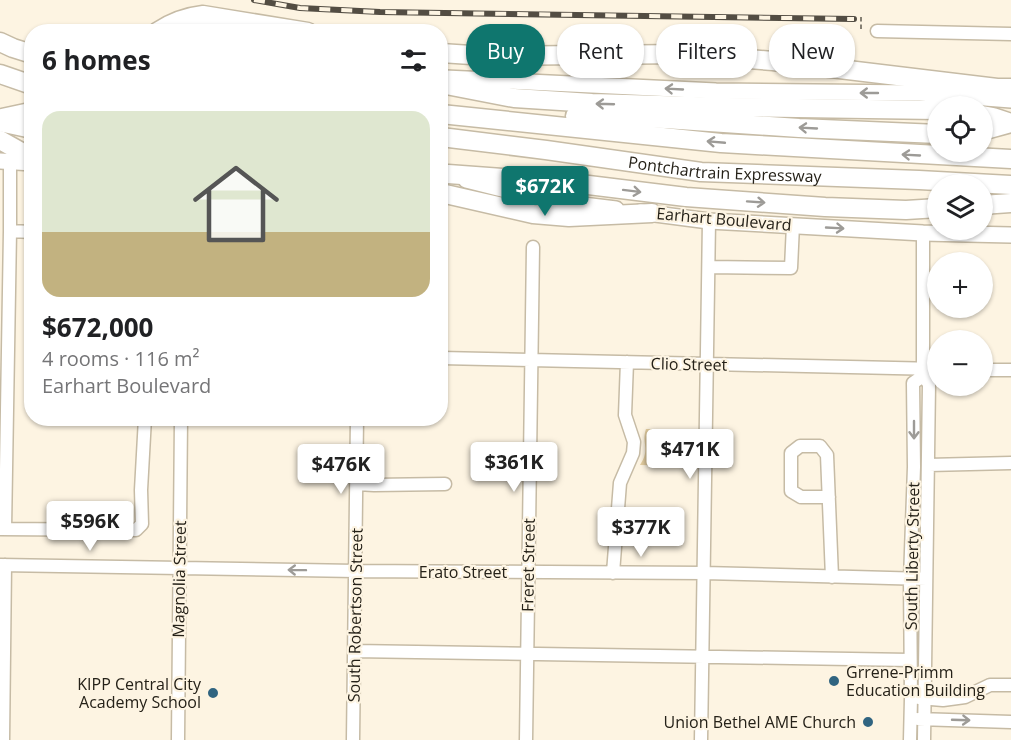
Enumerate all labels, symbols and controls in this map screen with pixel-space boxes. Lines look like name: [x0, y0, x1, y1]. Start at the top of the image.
chip: Buy: [466, 24, 545, 78]
chip: Rent: [557, 24, 644, 78]
chip: Filters: [656, 24, 757, 78]
chip: New: [769, 24, 855, 78]
text: 6 homes: [42, 42, 151, 78]
icon: filters: [397, 44, 430, 77]
one-way arrow: [664, 83, 684, 94]
one-way arrow: [859, 87, 879, 98]
map controls: [927, 96, 993, 396]
button: locate: [927, 96, 993, 162]
one-way arrow: [595, 98, 615, 109]
one-way arrow: [799, 122, 819, 133]
one-way arrow: [707, 136, 726, 147]
one-way arrow: [901, 149, 921, 160]
icon: home: [182, 150, 290, 258]
street label: Pontchartrain Expressway: [627, 151, 823, 187]
pin: $672K: [503, 166, 587, 217]
text: $672K: [515, 172, 575, 199]
button: layers: [927, 174, 993, 240]
one-way arrow: [621, 185, 641, 196]
one-way arrow: [746, 196, 766, 207]
street label: Earhart Boulevard: [656, 202, 792, 236]
one-way arrow: [825, 222, 845, 233]
button: +: [927, 252, 993, 318]
text: $672,000: [42, 309, 153, 345]
button: −: [927, 330, 993, 396]
text: 4 rooms · 116 m²: [42, 345, 200, 372]
street label: Clio Street: [651, 352, 728, 376]
text: Earhart Boulevard: [42, 372, 211, 399]
one-way arrow: [908, 420, 920, 440]
pin: $471K: [648, 429, 732, 480]
text: $471K: [660, 435, 720, 462]
pin: $361K: [472, 442, 556, 493]
pin: $476K: [299, 444, 383, 495]
text: $361K: [484, 448, 544, 475]
text: $476K: [311, 450, 371, 477]
street label: South Liberty Street: [900, 481, 924, 630]
pin: $596K: [48, 501, 132, 552]
text: $596K: [60, 507, 120, 534]
pin: $377K: [599, 507, 683, 558]
text: $377K: [611, 513, 671, 540]
street label: Freret Street: [516, 518, 540, 612]
street label: Magnolia Street: [167, 520, 191, 638]
street label: South Robertson Street: [342, 527, 368, 702]
street label: Erato Street: [419, 561, 508, 583]
one-way arrow: [288, 565, 308, 576]
place label: Grrene-Primm Education Building: [846, 661, 985, 701]
place label: KIPP Central City Academy School: [77, 673, 202, 713]
marker: Grrene-Primm Education Building: [827, 674, 841, 688]
marker: KIPP Central City Academy School: [206, 686, 220, 700]
place label: Union Bethel AME Church: [664, 711, 856, 733]
marker: Union Bethel AME Church: [861, 715, 875, 729]
one-way arrow: [950, 715, 970, 726]

